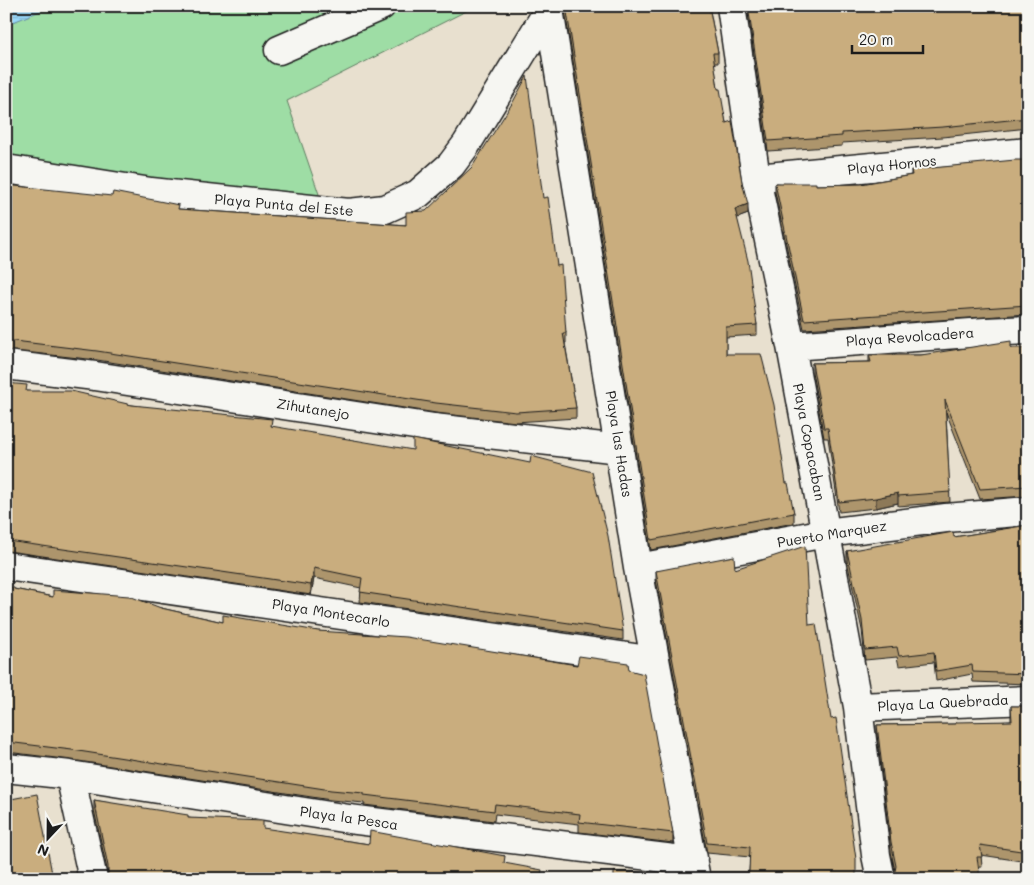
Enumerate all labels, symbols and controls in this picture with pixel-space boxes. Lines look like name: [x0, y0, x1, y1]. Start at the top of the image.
scale bar: [852, 22, 923, 54]
text: 20 m: [859, 29, 893, 49]
street label: Playa Hornos: [846, 150, 937, 179]
street label: Playa Punta del Este: [214, 189, 355, 220]
street label: Playa Revolcadera: [845, 323, 975, 350]
street label: Playa Copacaban: [789, 382, 830, 502]
street label: Playa las Hadas: [602, 389, 637, 499]
street label: Zihutanejo: [275, 393, 351, 424]
street label: Puerto Marquez: [776, 515, 888, 552]
street label: Playa Montecarlo: [271, 594, 391, 631]
street label: Playa La Quebrada: [877, 690, 1009, 715]
street label: Playa la Pesca: [299, 801, 399, 834]
north arrow: [22, 812, 72, 862]
text: N: [34, 840, 51, 861]

